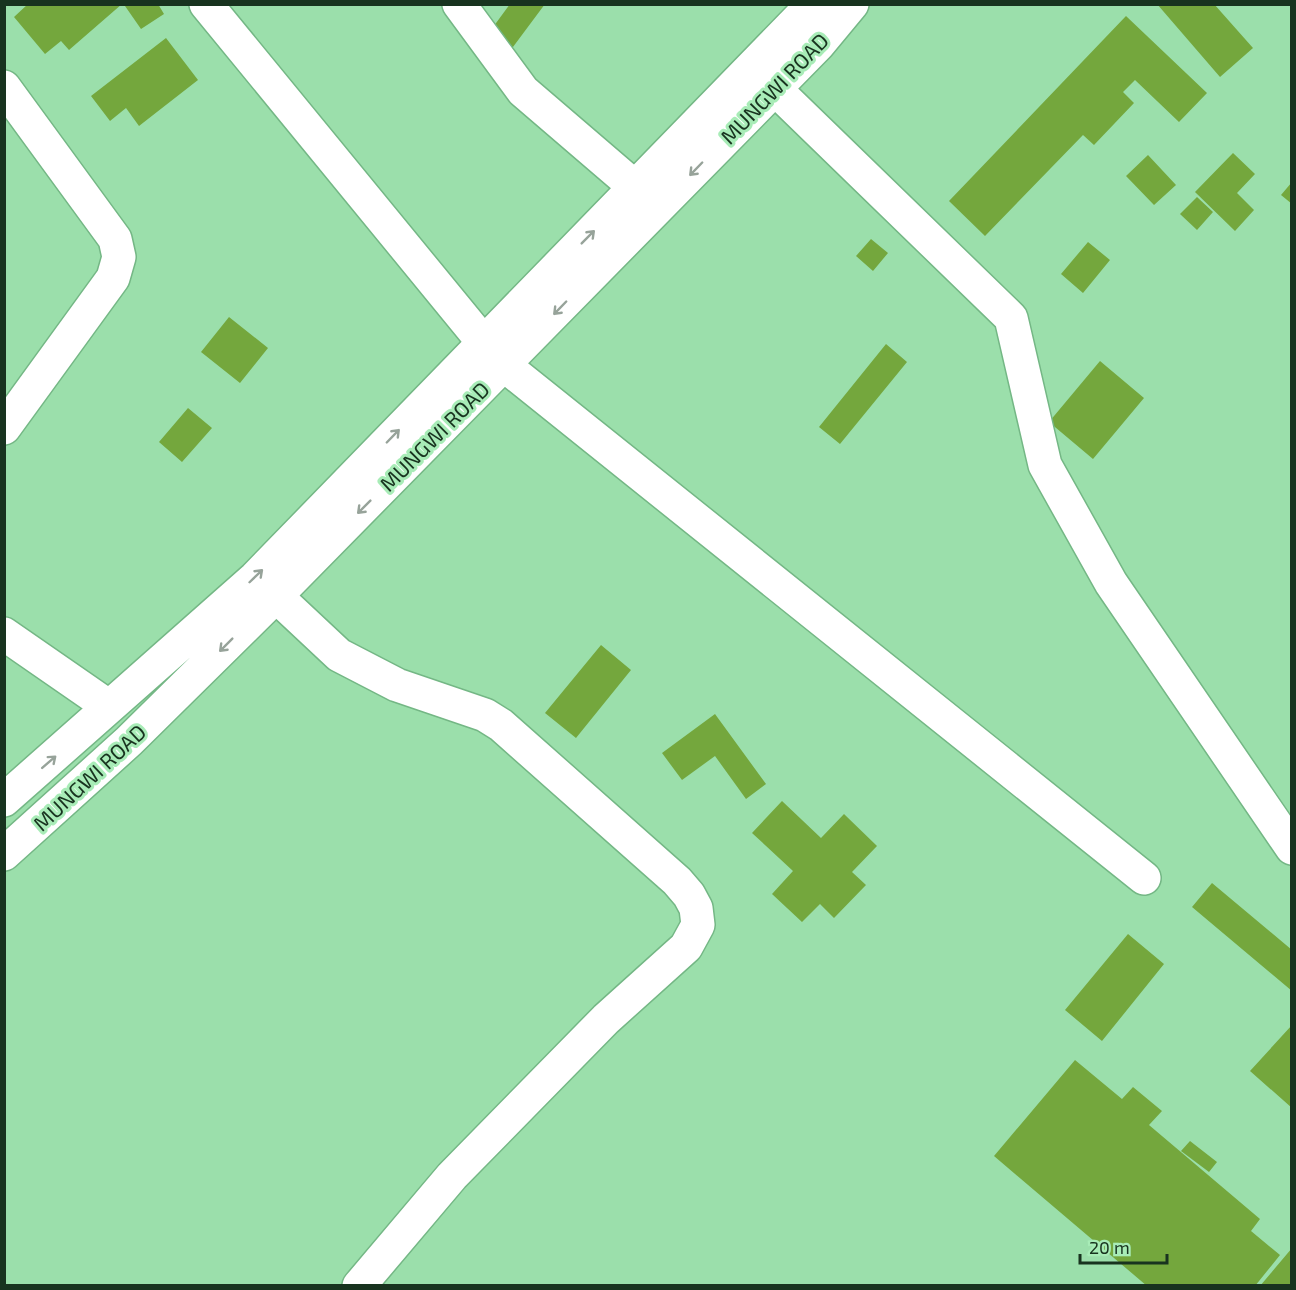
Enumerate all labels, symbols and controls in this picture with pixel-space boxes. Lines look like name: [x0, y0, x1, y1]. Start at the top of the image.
street label: MUNGWI ROAD: [715, 27, 833, 149]
one-way arrow: [689, 162, 704, 177]
one-way arrow: [580, 229, 595, 244]
one-way arrow: [552, 301, 567, 316]
street label: MUNGWI ROAD: [374, 376, 494, 496]
one-way arrow: [385, 429, 400, 444]
one-way arrow: [357, 499, 372, 514]
one-way arrow: [249, 568, 264, 583]
one-way arrow: [219, 638, 234, 652]
street label: MUNGWI ROAD: [28, 719, 150, 835]
one-way arrow: [41, 755, 56, 769]
scale bar: [1080, 1227, 1167, 1265]
text: 20 m: [1089, 1236, 1130, 1258]

